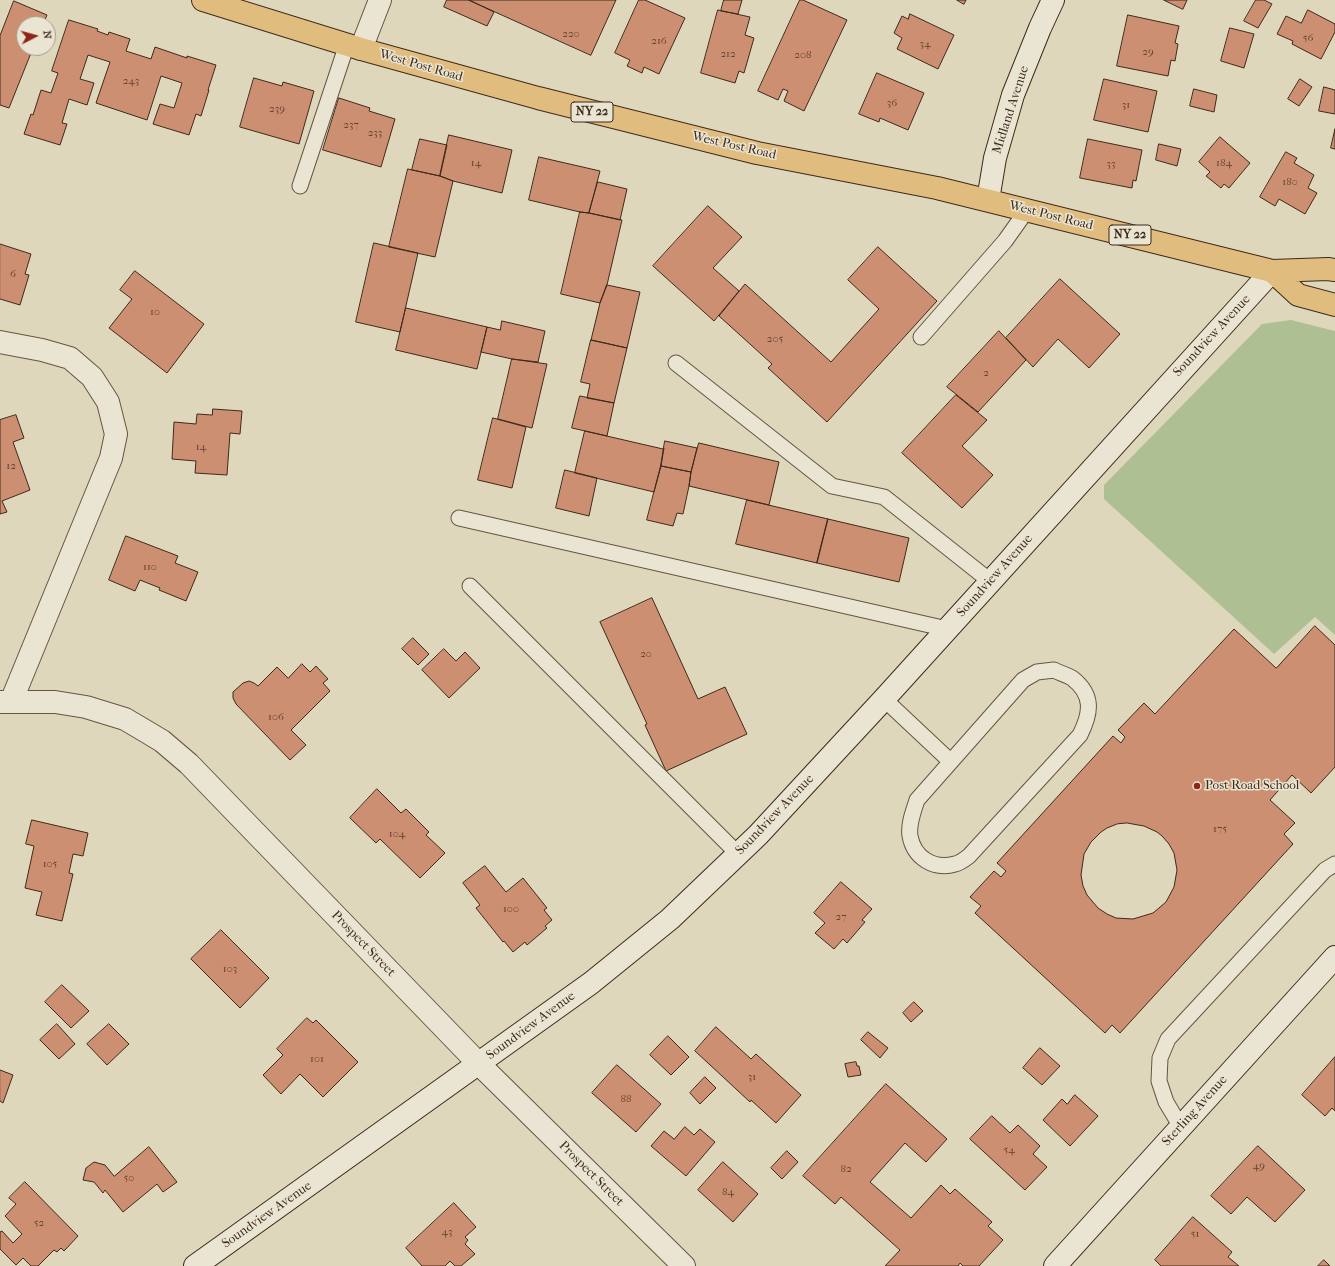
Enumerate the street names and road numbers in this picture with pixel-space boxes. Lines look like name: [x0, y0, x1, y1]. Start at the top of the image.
street label: West Post Road: [378, 47, 464, 85]
street label: Midland Avenue: [989, 64, 1033, 156]
road number: NY 22: [571, 102, 613, 122]
street label: West Post Road: [690, 129, 778, 163]
street label: West Post Road: [1007, 198, 1095, 234]
road number: NY 22: [1109, 225, 1151, 245]
street label: Soundview Avenue: [1170, 292, 1254, 380]
street label: Soundview Avenue: [954, 531, 1036, 621]
street label: Soundview Avenue: [733, 771, 817, 859]
street label: Prospect Street: [328, 908, 398, 980]
street label: Soundview Avenue: [484, 989, 578, 1063]
street label: Sterling Avenue: [1159, 1072, 1231, 1150]
street label: Prospect Street: [555, 1138, 627, 1210]
street label: Soundview Avenue: [219, 1178, 315, 1252]

